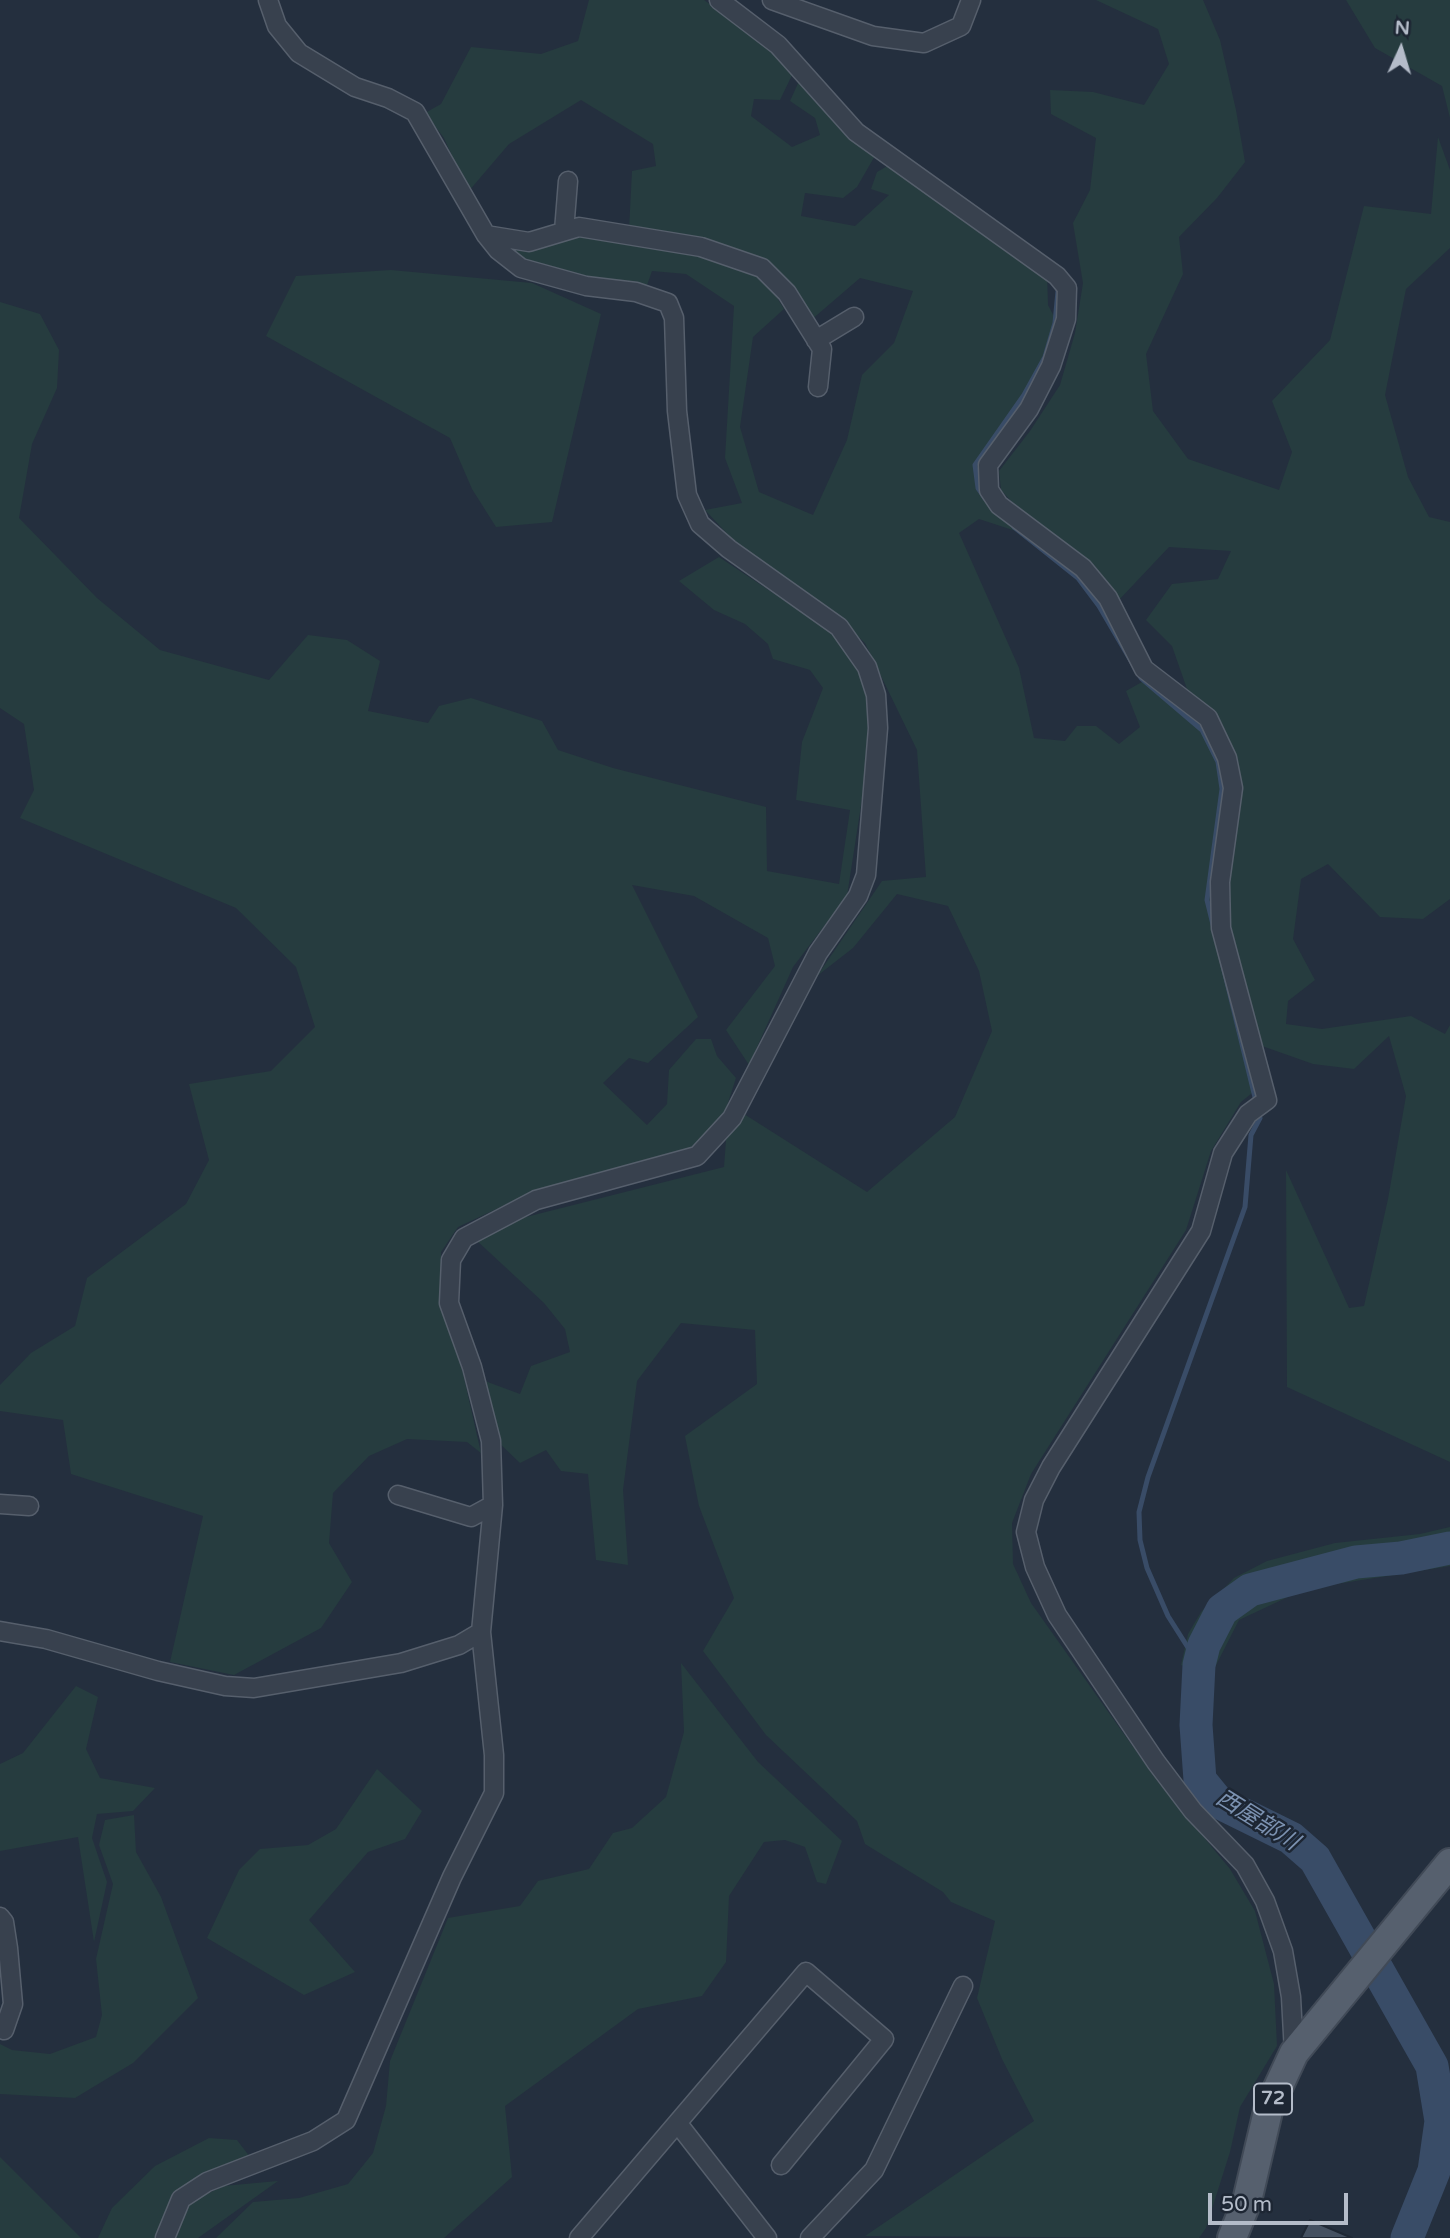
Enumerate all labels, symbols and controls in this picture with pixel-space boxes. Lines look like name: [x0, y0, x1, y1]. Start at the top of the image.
north arrow: [1366, 14, 1436, 84]
text: N: [1394, 17, 1411, 40]
water label: 西屋部川: [1211, 1785, 1303, 1857]
road number: 72: [1254, 2084, 1292, 2114]
scale bar: [1212, 2178, 1352, 2222]
text: 50 m: [1221, 2192, 1272, 2217]

